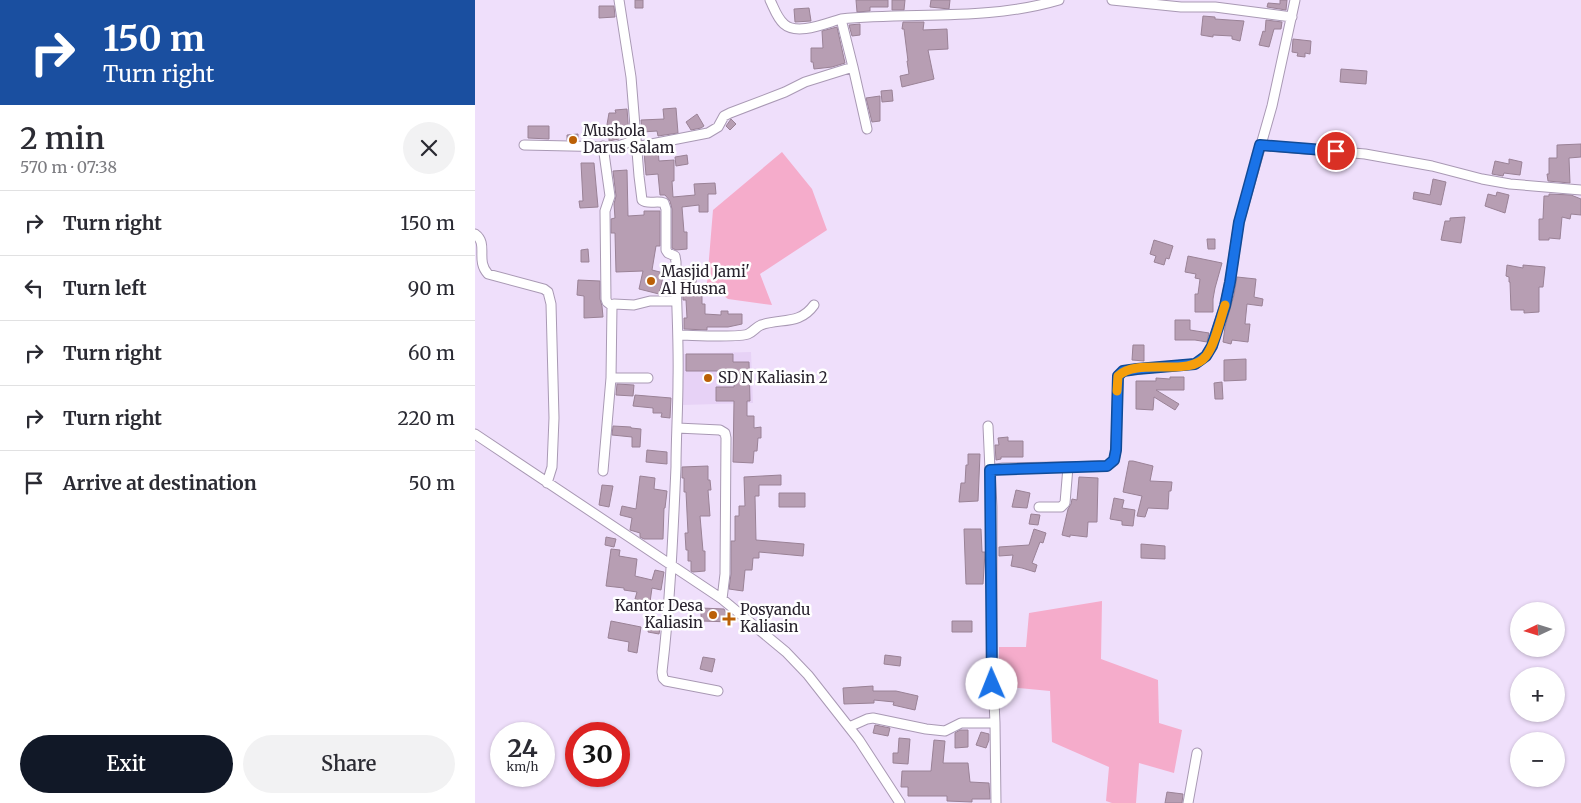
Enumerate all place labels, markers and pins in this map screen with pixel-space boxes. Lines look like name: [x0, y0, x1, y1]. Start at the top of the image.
place label: Mushola Darus Salam: [583, 121, 674, 157]
pin: [1315, 130, 1357, 172]
marker: Mushola Darus Salam: [567, 134, 579, 146]
place label: Masjid Jami' Al Husna: [660, 262, 750, 298]
marker: Masjid Jami' Al Husna: [645, 275, 657, 287]
place label: SD N Kaliasin 2: [718, 368, 828, 387]
marker: SD N Kaliasin 2: [702, 372, 714, 384]
place label: Kantor Desa Kaliasin: [615, 596, 703, 632]
place label: Posyandu Kaliasin: [740, 600, 810, 636]
marker: Kantor Desa Kaliasin: [707, 609, 719, 621]
marker: Posyandu Kaliasin: [722, 612, 736, 626]

